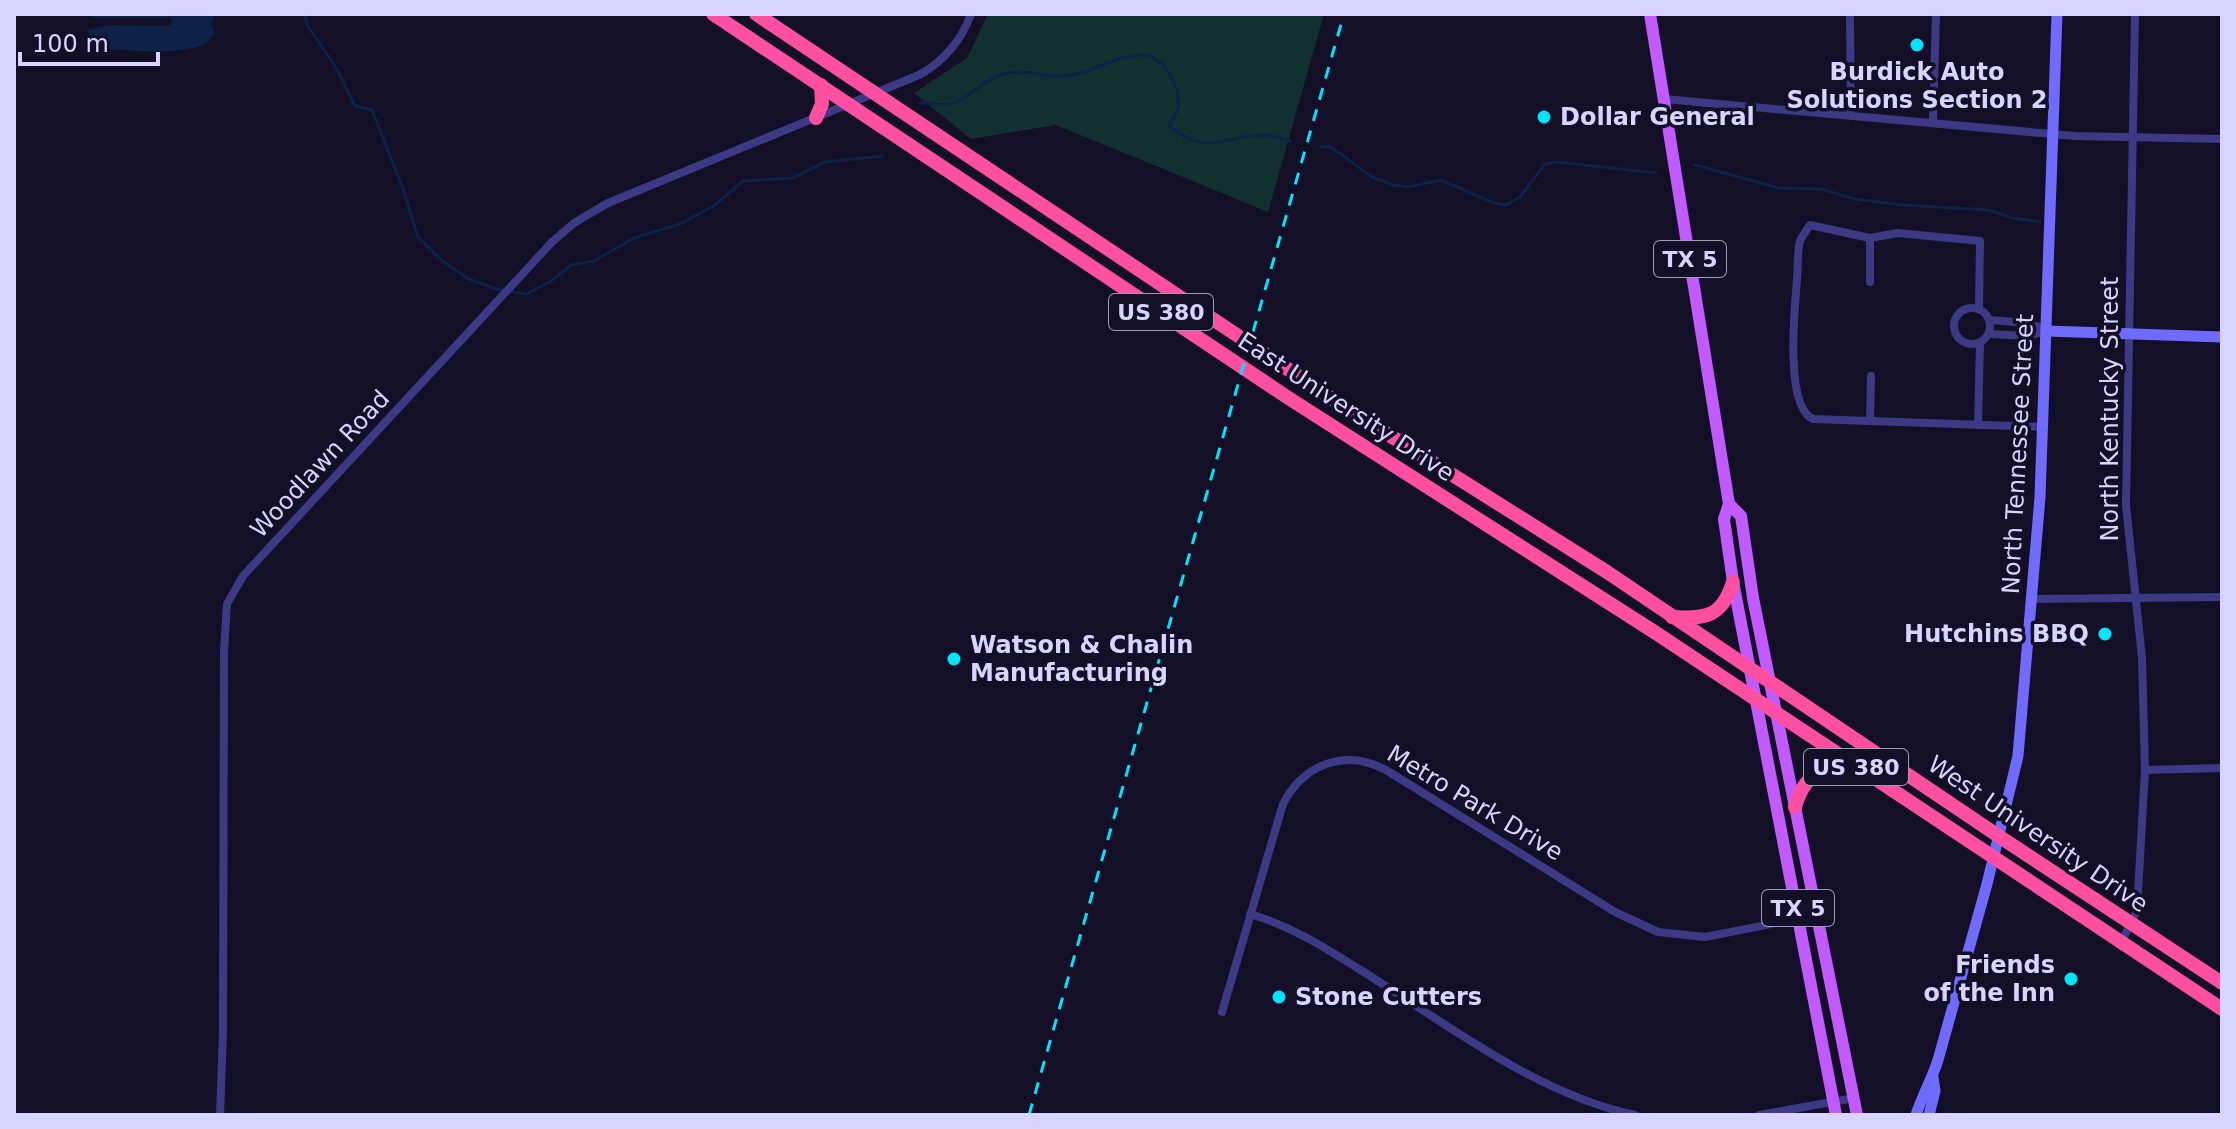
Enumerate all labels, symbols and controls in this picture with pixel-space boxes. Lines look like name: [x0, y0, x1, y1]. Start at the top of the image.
scale bar: [20, 16, 158, 66]
text: 100 m: [32, 30, 109, 58]
marker: Burdick Auto Solutions Section 2: [1908, 36, 1926, 54]
place label: Burdick Auto Solutions Section 2: [1786, 58, 2048, 114]
place label: Dollar General: [1560, 103, 1755, 131]
marker: Dollar General: [1535, 108, 1553, 126]
road number: TX 5: [1654, 241, 1726, 277]
street label: North Kentucky Street: [2096, 277, 2124, 541]
road number: US 380: [1109, 294, 1213, 330]
street label: North Tennessee Street: [1997, 313, 2039, 595]
street label: East University Drive: [1233, 327, 1459, 487]
street label: Woodlawn Road: [245, 385, 395, 543]
place label: Hutchins BBQ: [1904, 620, 2089, 648]
marker: Hutchins BBQ: [2096, 625, 2114, 643]
place label: Watson & Chalin Manufacturing: [970, 631, 1193, 687]
marker: Watson & Chalin Manufacturing: [945, 650, 963, 668]
street label: Metro Park Drive: [1382, 739, 1568, 867]
road number: US 380: [1804, 749, 1908, 785]
street label: West University Drive: [1923, 750, 2153, 918]
road number: TX 5: [1762, 890, 1834, 926]
place label: Friends of the Inn: [1923, 951, 2055, 1007]
marker: Friends of the Inn: [2062, 970, 2080, 988]
place label: Stone Cutters: [1295, 983, 1482, 1011]
marker: Stone Cutters: [1270, 988, 1288, 1006]

